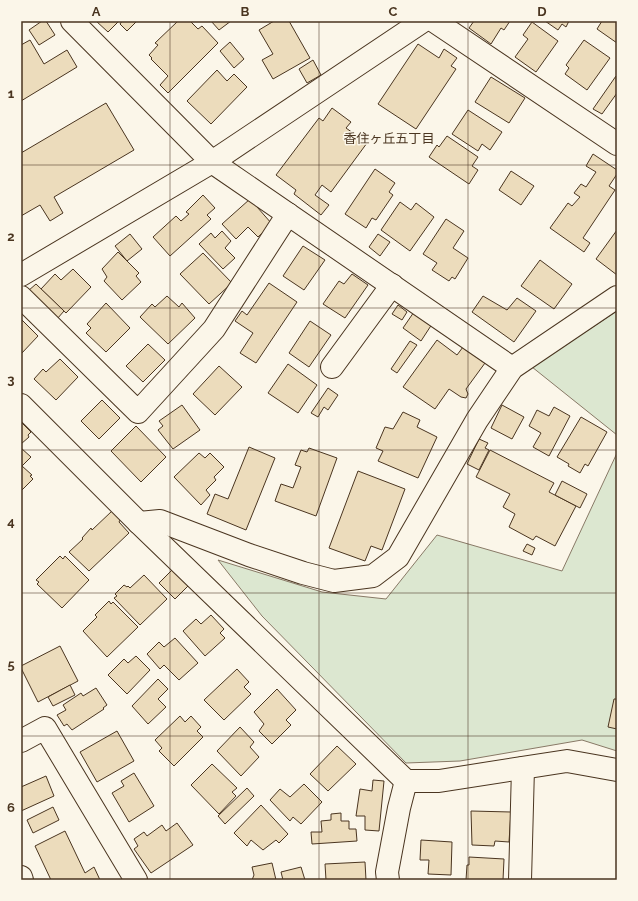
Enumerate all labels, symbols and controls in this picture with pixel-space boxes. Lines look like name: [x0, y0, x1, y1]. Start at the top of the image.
text: A: [92, 4, 101, 19]
text: B: [241, 4, 250, 19]
text: C: [389, 4, 398, 19]
text: D: [537, 4, 547, 19]
text: 1: [8, 86, 15, 101]
district label: 香住ヶ丘五丁目: [343, 131, 435, 146]
text: 2: [7, 229, 15, 244]
text: 3: [7, 372, 15, 387]
text: 4: [7, 514, 15, 529]
text: 5: [7, 657, 15, 672]
text: 6: [7, 800, 15, 815]

